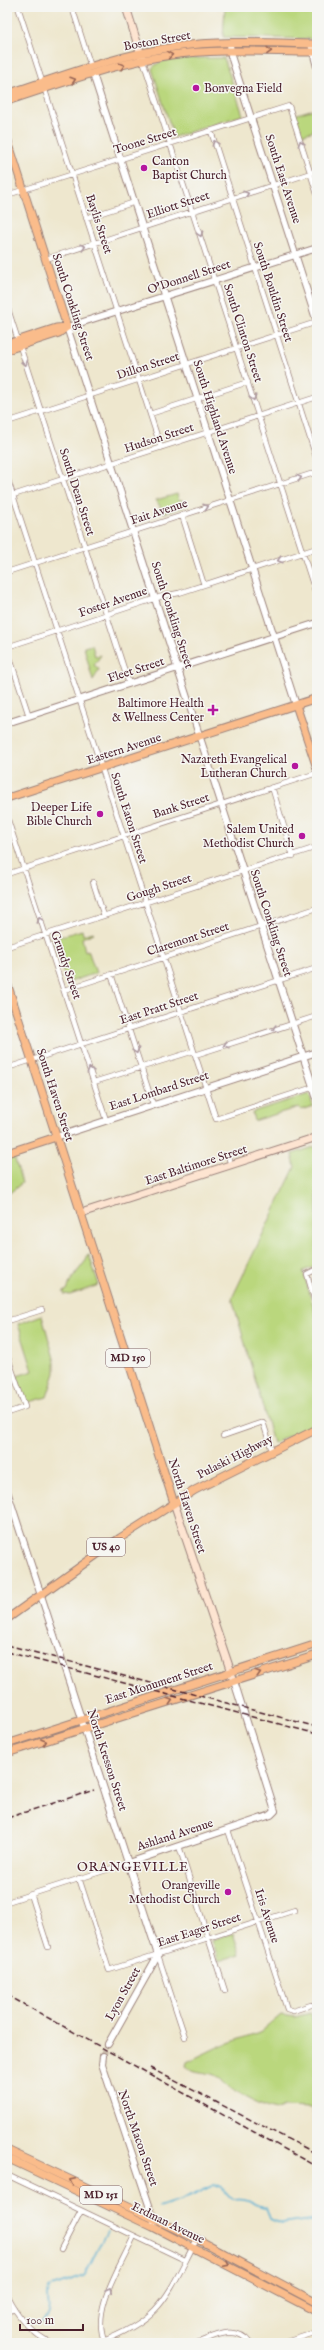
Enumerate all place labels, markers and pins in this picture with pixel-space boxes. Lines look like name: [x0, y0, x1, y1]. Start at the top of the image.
place label: Bonvegna Field: [204, 81, 283, 96]
marker: Bonvegna Field: [191, 83, 201, 93]
place label: Canton Baptist Church: [152, 154, 228, 184]
marker: Canton Baptist Church: [139, 163, 149, 173]
place label: Baltimore Health & Wellness Center: [112, 696, 205, 725]
marker: Baltimore Health & Wellness Center: [207, 704, 219, 716]
place label: Nazareth Evangelical Lutheran Church: [181, 752, 288, 781]
marker: Nazareth Evangelical Lutheran Church: [290, 761, 300, 771]
place label: Deeper Life Bible Church: [26, 800, 93, 829]
marker: Deeper Life Bible Church: [95, 809, 105, 819]
place label: Salem United Methodist Church: [203, 822, 295, 851]
marker: Salem United Methodist Church: [297, 831, 307, 841]
place label: Orangeville Methodist Church: [129, 1878, 221, 1907]
marker: Orangeville Methodist Church: [223, 1887, 233, 1897]

